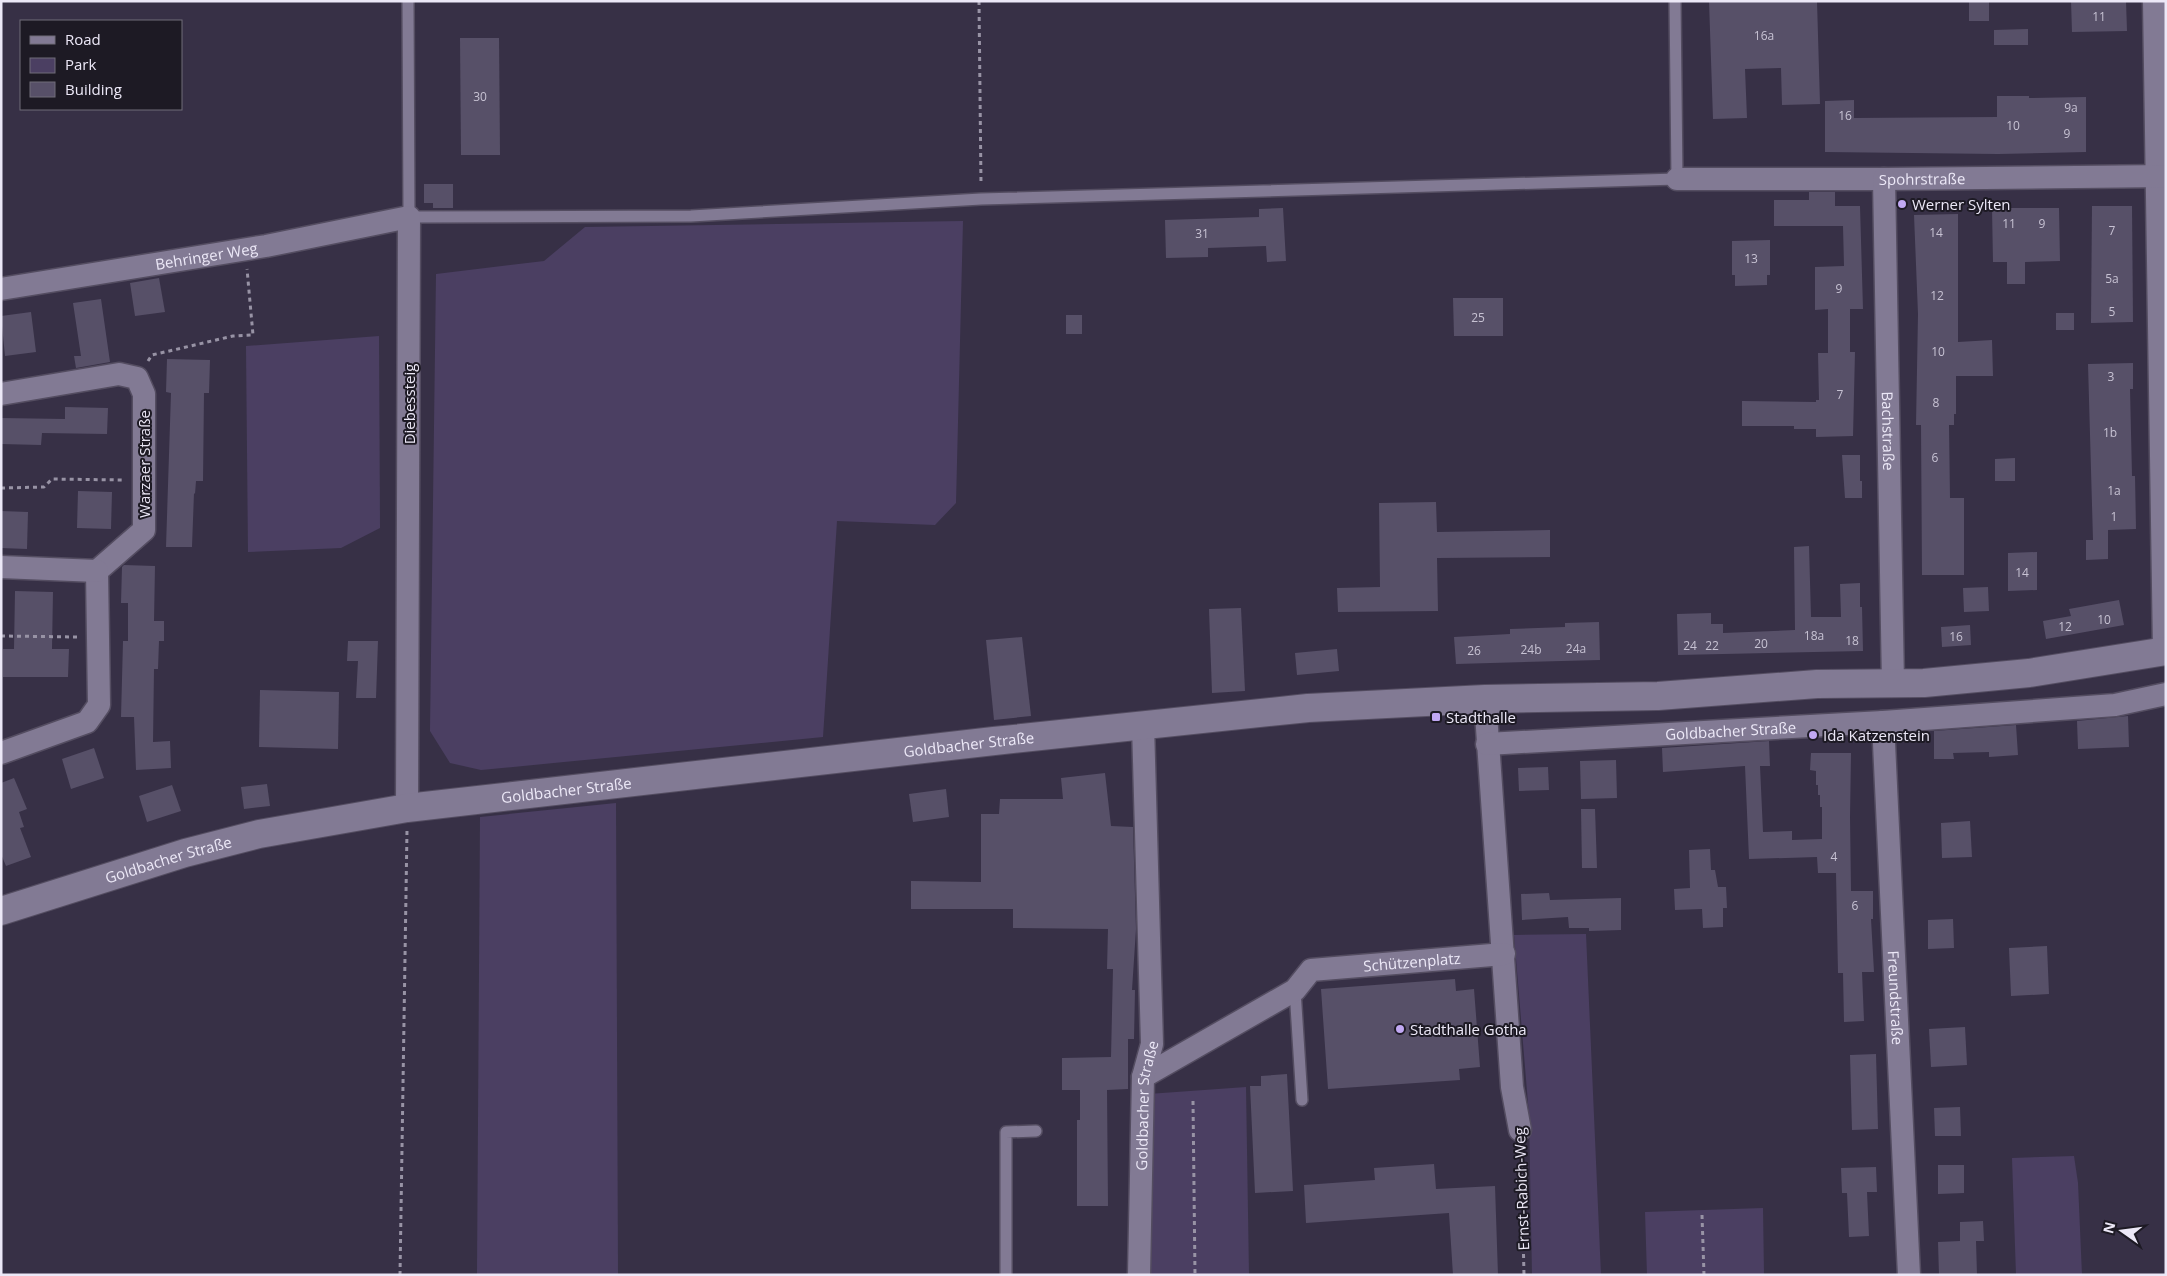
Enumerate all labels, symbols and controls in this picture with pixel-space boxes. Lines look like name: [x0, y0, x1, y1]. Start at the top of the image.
house number: 11: [2092, 8, 2106, 25]
legend: [20, 20, 182, 110]
house number: 16a: [1754, 27, 1774, 44]
text: Road: [65, 29, 101, 49]
text: Park: [65, 54, 96, 74]
text: Building: [65, 79, 122, 99]
house number: 30: [473, 88, 487, 105]
house number: 9a: [2064, 99, 2078, 116]
house number: 16: [1838, 107, 1852, 124]
house number: 10: [2006, 117, 2020, 134]
house number: 9: [2064, 125, 2071, 142]
street label: Spohrstraße: [1879, 168, 1965, 189]
place label: Werner Sylten: [1912, 194, 2011, 214]
marker: Werner Sylten: [1896, 198, 1908, 210]
house number: 11: [2002, 215, 2016, 232]
house number: 9: [2039, 215, 2046, 232]
house number: 7: [2109, 222, 2116, 239]
house number: 14: [1929, 224, 1943, 241]
house number: 31: [1195, 225, 1209, 242]
street label: Behringer Weg: [154, 238, 259, 274]
house number: 13: [1744, 250, 1758, 267]
house number: 5a: [2105, 270, 2119, 287]
house number: 9: [1836, 280, 1843, 297]
house number: 12: [1930, 287, 1944, 304]
house number: 5: [2109, 303, 2116, 320]
house number: 25: [1471, 309, 1485, 326]
house number: 10: [1931, 343, 1945, 360]
street label: Diebessteig: [399, 364, 419, 444]
house number: 3: [2108, 368, 2115, 385]
house number: 7: [1837, 386, 1844, 403]
street label: Bachstraße: [1878, 391, 1899, 471]
house number: 8: [1933, 394, 1940, 411]
street label: Warzaer Straße: [134, 410, 154, 518]
house number: 1b: [2103, 424, 2117, 441]
house number: 6: [1932, 449, 1939, 466]
house number: 1a: [2107, 482, 2121, 499]
house number: 1: [2111, 508, 2117, 525]
house number: 14: [2015, 564, 2029, 581]
house number: 10: [2097, 611, 2111, 628]
house number: 12: [2058, 618, 2072, 635]
house number: 18a: [1804, 627, 1824, 644]
house number: 16: [1949, 628, 1963, 645]
house number: 18: [1845, 632, 1859, 649]
house number: 20: [1754, 635, 1768, 652]
house number: 24: [1683, 637, 1697, 654]
house number: 22: [1705, 637, 1719, 654]
house number: 24a: [1566, 640, 1586, 657]
house number: 24b: [1520, 641, 1542, 658]
house number: 26: [1467, 642, 1481, 659]
place label: Stadthalle: [1446, 707, 1516, 727]
marker: Stadthalle: [1430, 711, 1442, 723]
street label: Goldbacher Straße: [1665, 717, 1797, 744]
place label: Ida Katzenstein: [1823, 725, 1930, 745]
street label: Goldbacher Straße: [902, 727, 1035, 761]
marker: Ida Katzenstein: [1807, 729, 1819, 741]
street label: Goldbacher Straße: [500, 772, 633, 807]
street label: Goldbacher Straße: [102, 831, 234, 888]
house number: 4: [1831, 848, 1838, 865]
house number: 6: [1852, 897, 1859, 914]
street label: Schützenplatz: [1362, 948, 1461, 976]
street label: Freundstraße: [1884, 950, 1908, 1045]
place label: Stadthalle Gotha: [1410, 1019, 1527, 1039]
marker: Stadthalle Gotha: [1394, 1023, 1406, 1035]
street label: Goldbacher Straße: [1131, 1038, 1163, 1171]
street label: Ernst-Rabich-Weg: [1509, 1127, 1533, 1251]
north arrow: [2097, 1206, 2147, 1256]
text: N: [2098, 1220, 2119, 1236]

